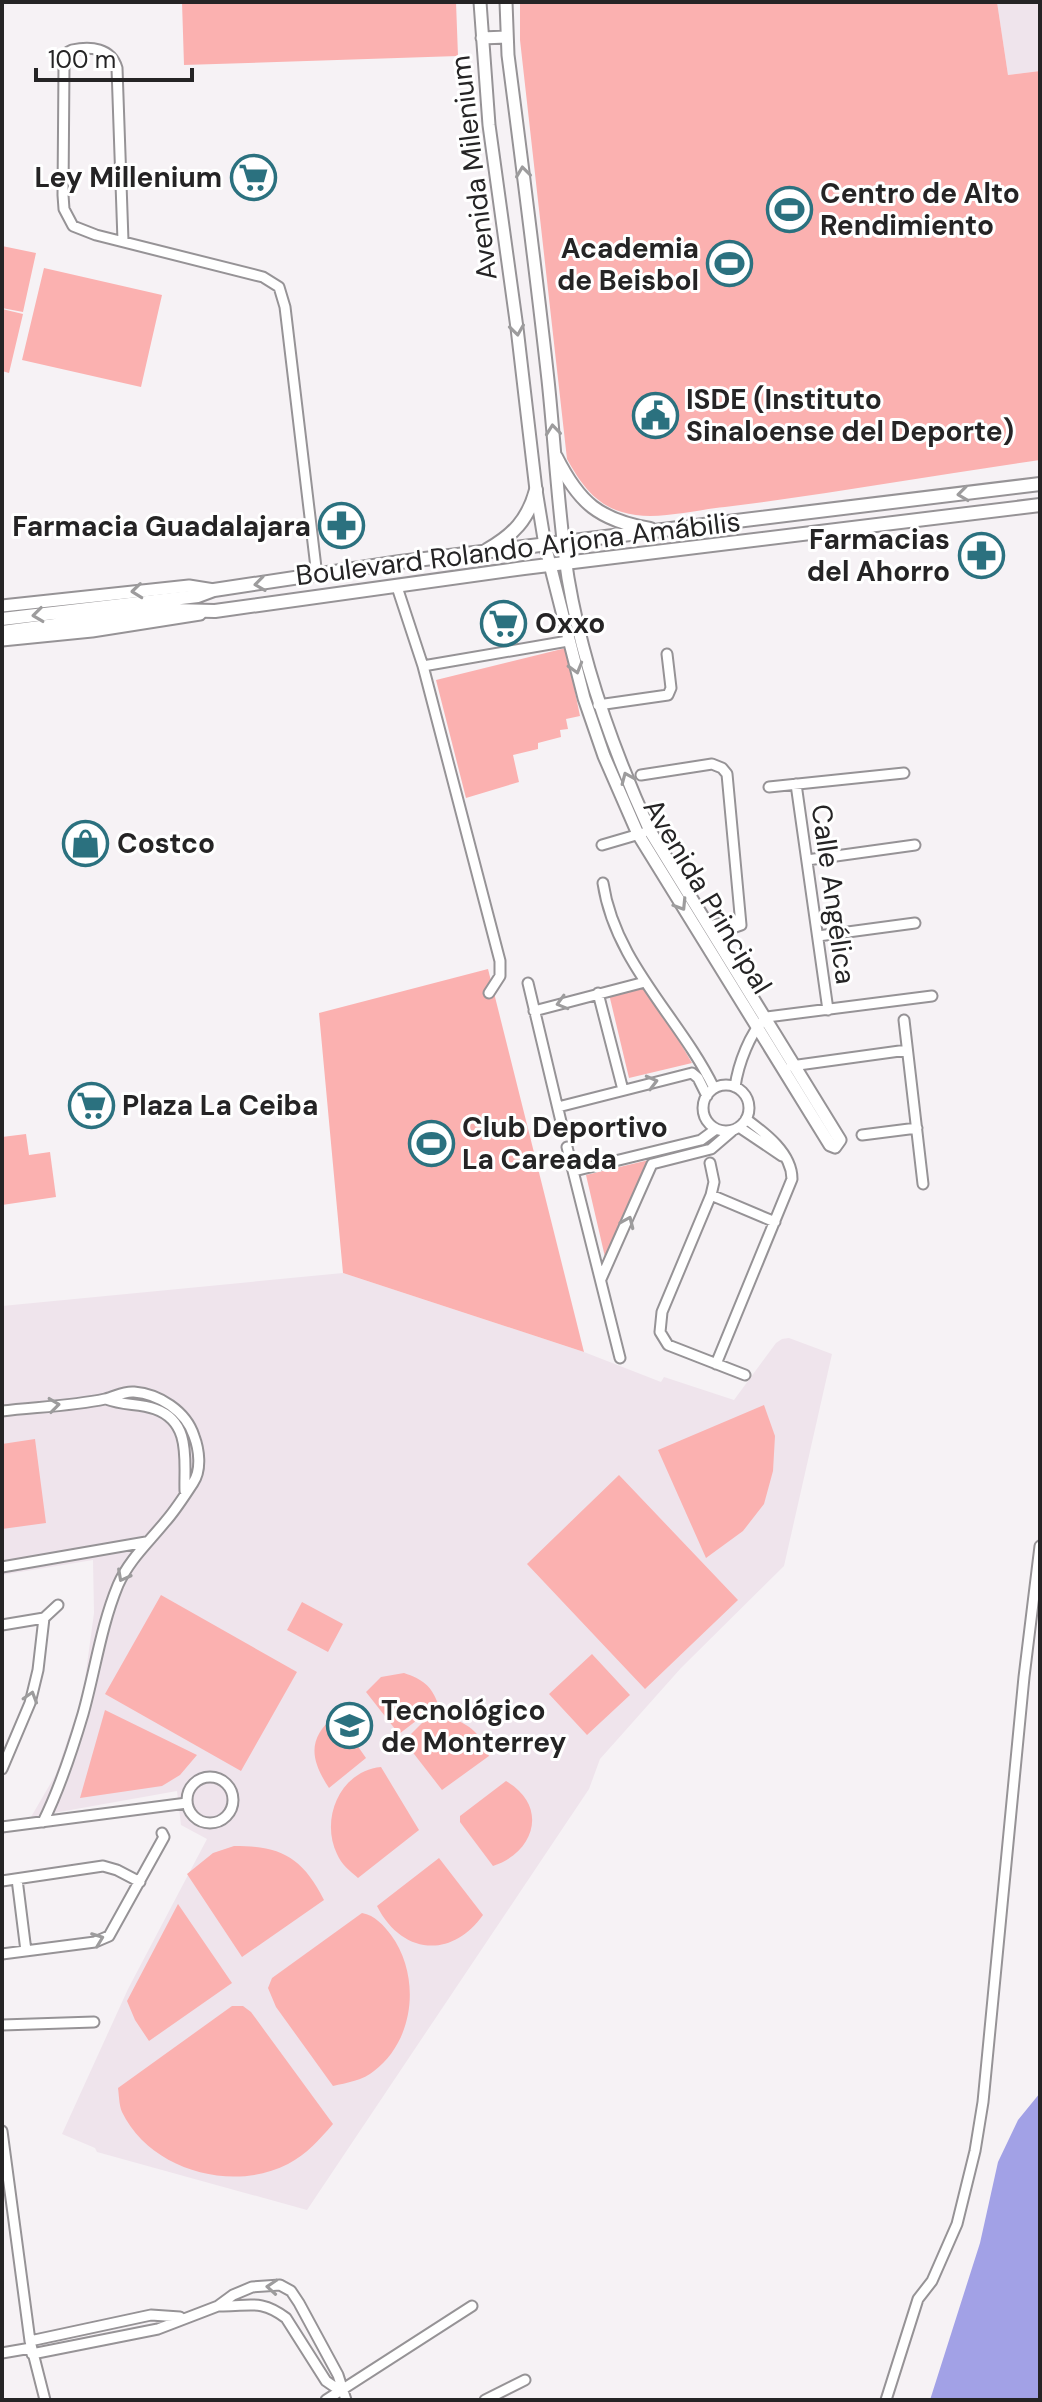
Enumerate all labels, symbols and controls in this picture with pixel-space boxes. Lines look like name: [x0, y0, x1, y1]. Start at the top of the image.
scale bar: [36, 32, 192, 82]
text: 100 m: [48, 44, 116, 75]
street label: Avenida Milenium: [441, 53, 506, 283]
supermarket icon: Ley Millenium: [229, 153, 277, 201]
place label: Ley Millenium: [35, 159, 222, 196]
one-way arrow: [515, 165, 532, 178]
place label: Centro de Alto Rendimiento: [820, 175, 1020, 244]
sports icon: Centro de Alto Rendimiento: [765, 185, 813, 233]
place label: Academia de Beisbol: [557, 230, 699, 299]
sports icon: Academia de Beisbol: [706, 240, 754, 288]
one-way arrow: [508, 323, 525, 337]
place label: ISDE (Instituto Sinaloense del Deporte): [686, 381, 1014, 450]
public building icon: ISDE (Instituto Sinaloense del Deporte): [631, 391, 679, 439]
one-way arrow: [545, 423, 562, 436]
one-way arrow: [956, 485, 969, 502]
pharmacy icon: Farmacia Guadalajara: [318, 502, 366, 550]
street label: Boulevard Rolando Arjona Amábilis: [293, 503, 743, 594]
place label: Farmacia Guadalajara: [12, 508, 311, 545]
place label: Farmacias del Ahorro: [807, 521, 950, 590]
pharmacy icon: Farmacias del Ahorro: [957, 531, 1005, 579]
one-way arrow: [254, 575, 267, 592]
one-way arrow: [130, 582, 143, 599]
supermarket icon: Oxxo: [480, 599, 528, 647]
place label: Oxxo: [535, 605, 605, 642]
one-way arrow: [31, 606, 44, 623]
one-way arrow: [567, 661, 583, 675]
one-way arrow: [620, 772, 636, 786]
street label: Avenida Principal: [635, 792, 780, 1001]
street label: Calle Angélica: [803, 802, 864, 986]
shop icon: Costco: [62, 819, 110, 867]
place label: Costco: [117, 825, 215, 862]
one-way arrow: [671, 896, 686, 910]
one-way arrow: [556, 994, 570, 1010]
one-way arrow: [644, 1075, 658, 1092]
supermarket icon: Plaza La Ceiba: [67, 1081, 115, 1129]
place label: Plaza La Ceiba: [122, 1087, 318, 1124]
place label: Club Deportivo La Careada: [462, 1109, 668, 1178]
sports icon: Club Deportivo La Careada: [407, 1119, 455, 1167]
one-way arrow: [618, 1216, 634, 1230]
one-way arrow: [47, 1397, 61, 1414]
one-way arrow: [118, 1568, 133, 1582]
one-way arrow: [22, 1690, 38, 1704]
place label: Tecnológico de Monterrey: [381, 1692, 566, 1761]
school or university icon: Tecnológico de Monterrey: [326, 1702, 374, 1750]
one-way arrow: [90, 1932, 104, 1949]
one-way arrow: [265, 2279, 278, 2296]

